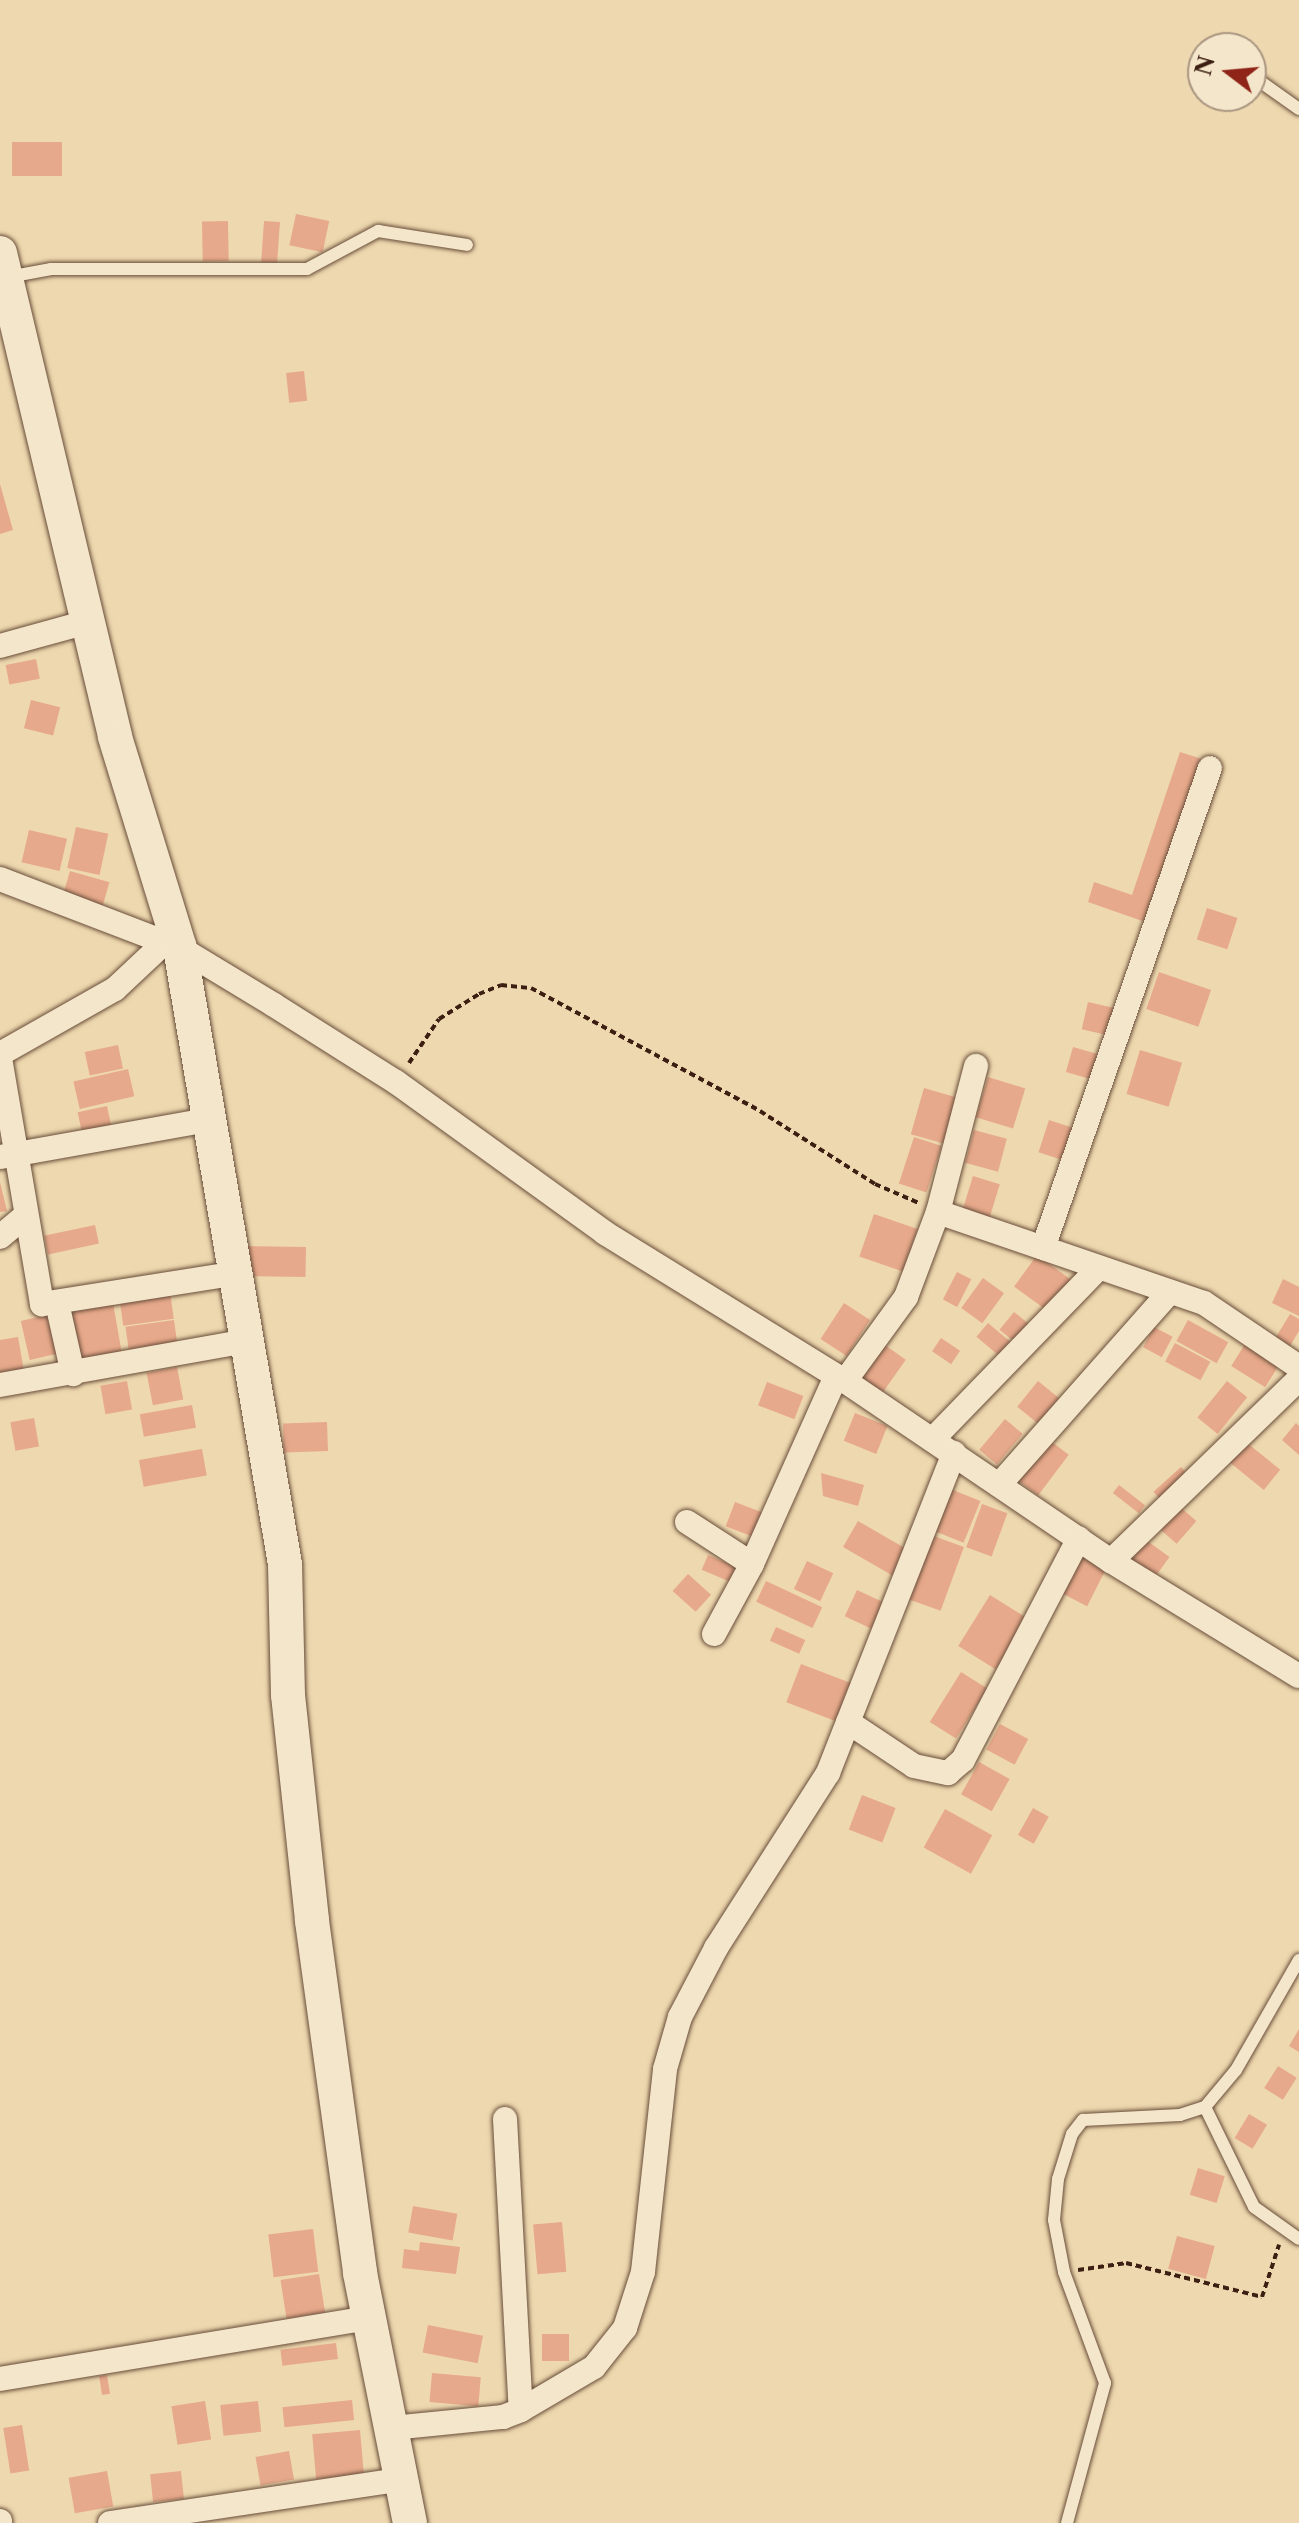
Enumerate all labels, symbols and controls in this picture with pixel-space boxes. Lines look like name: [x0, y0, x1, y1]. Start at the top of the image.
north arrow: [1187, 32, 1267, 112]
text: N: [1190, 53, 1221, 79]

